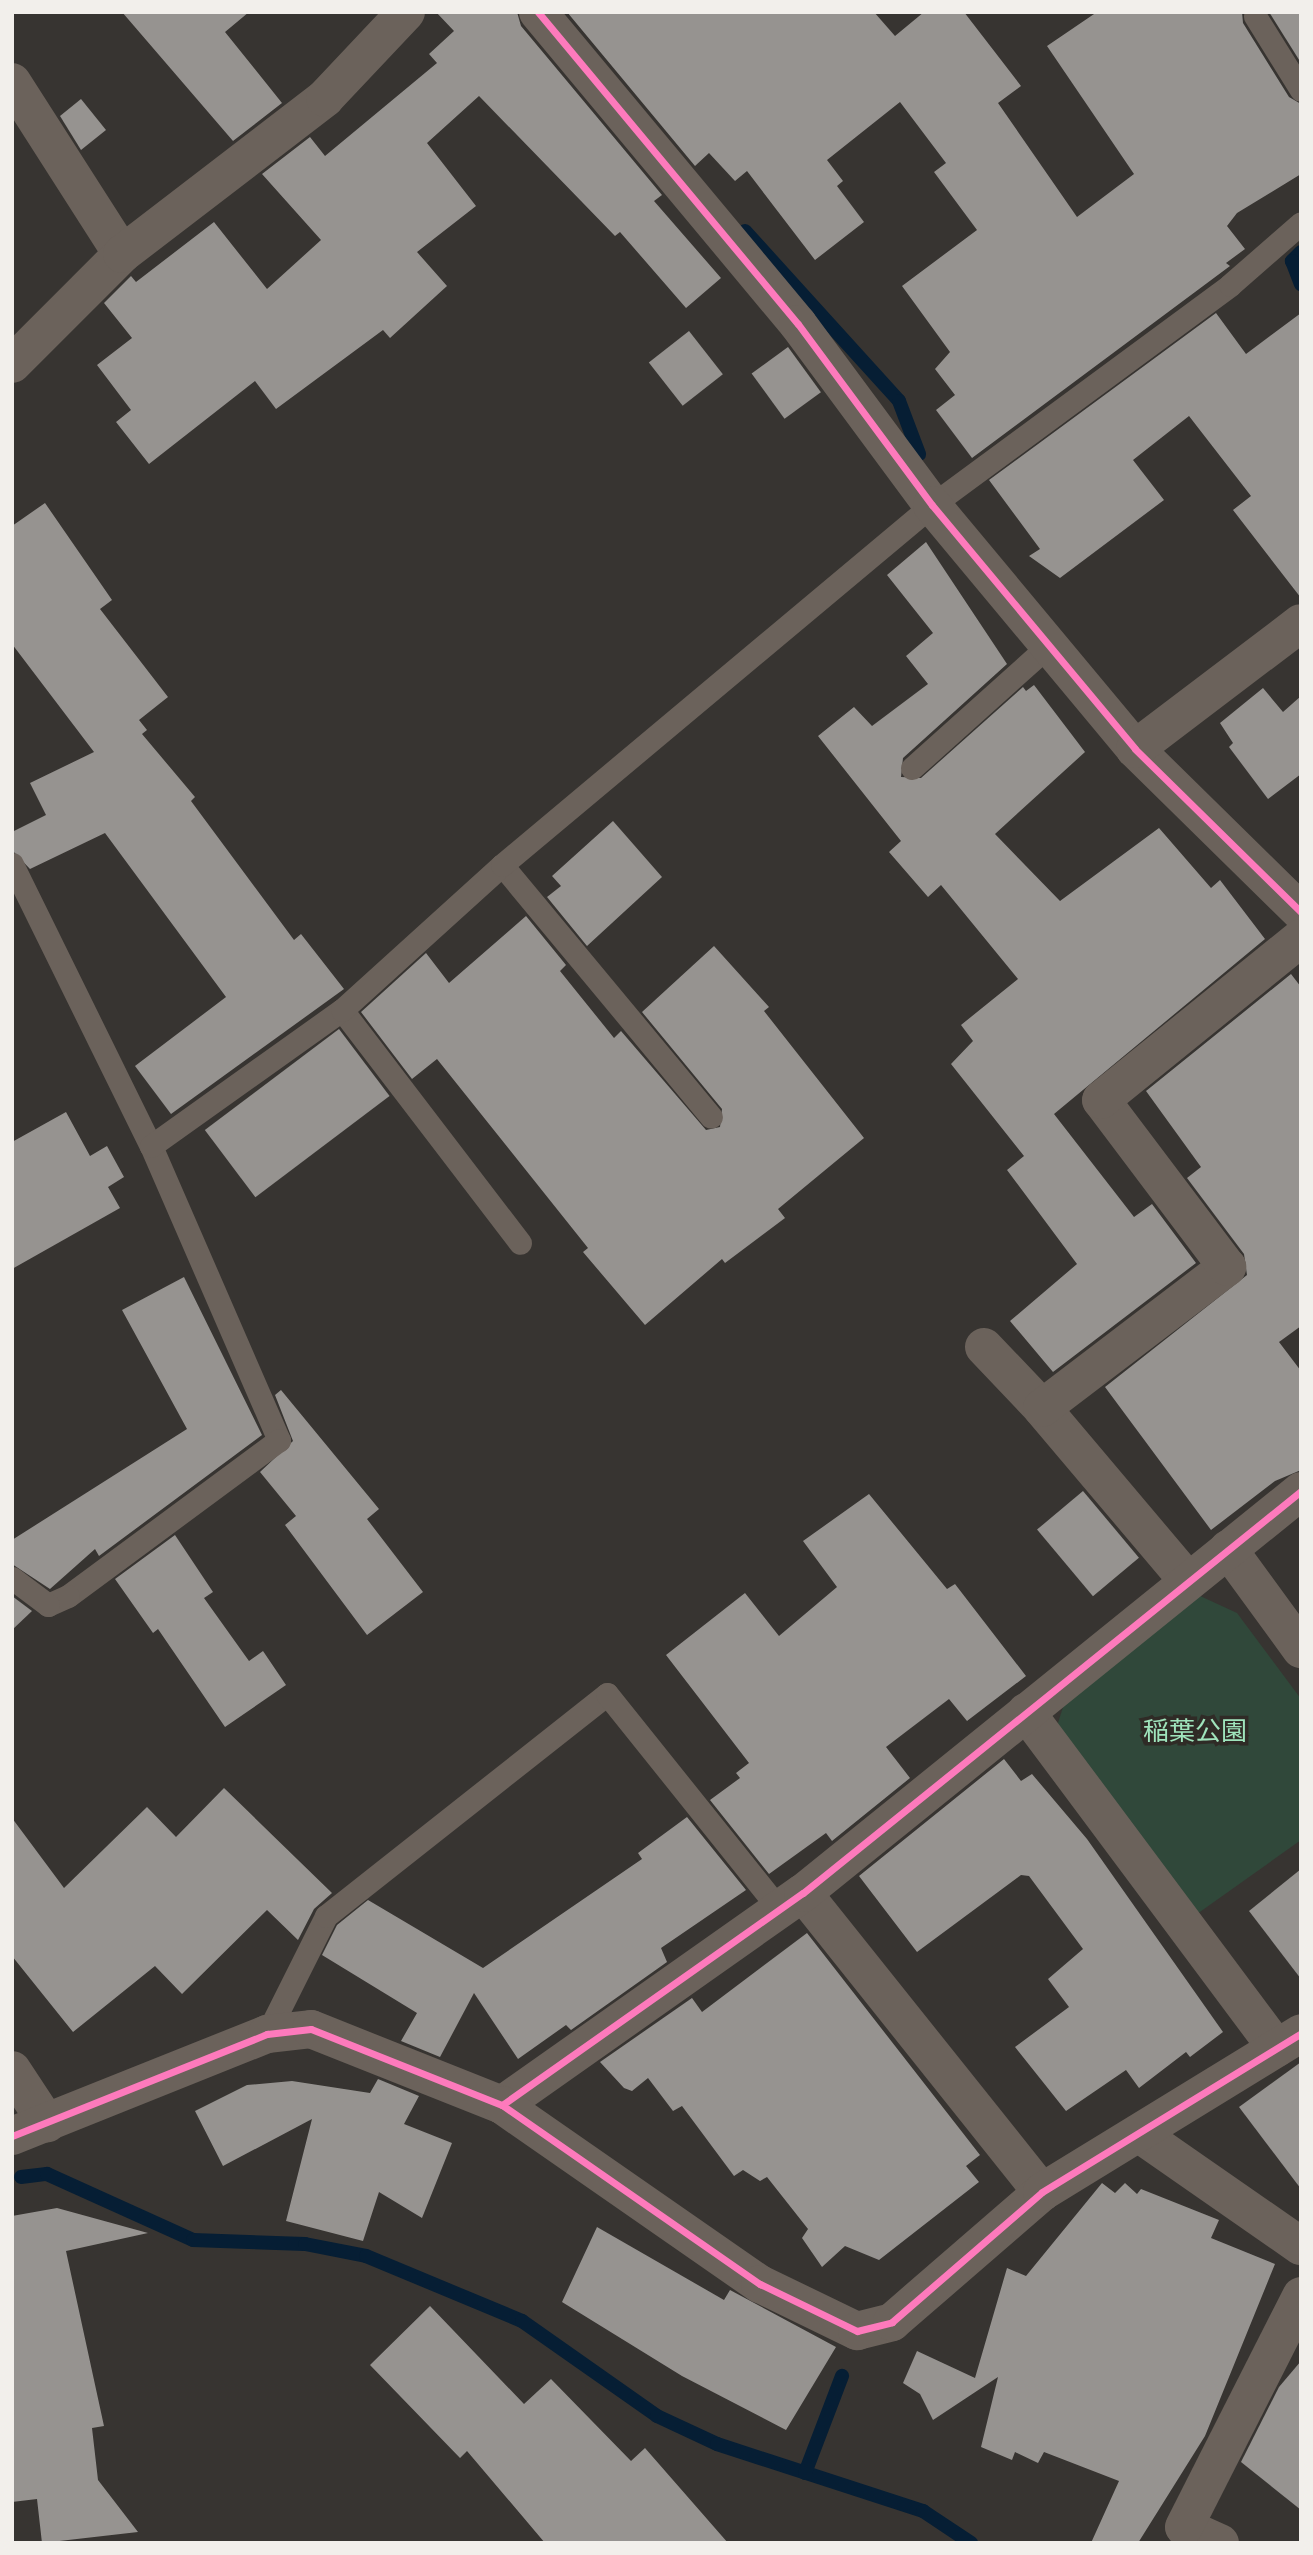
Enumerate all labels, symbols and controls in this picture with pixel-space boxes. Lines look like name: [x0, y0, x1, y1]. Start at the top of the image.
park label: 稲葉公園: [1143, 1717, 1247, 1749]

